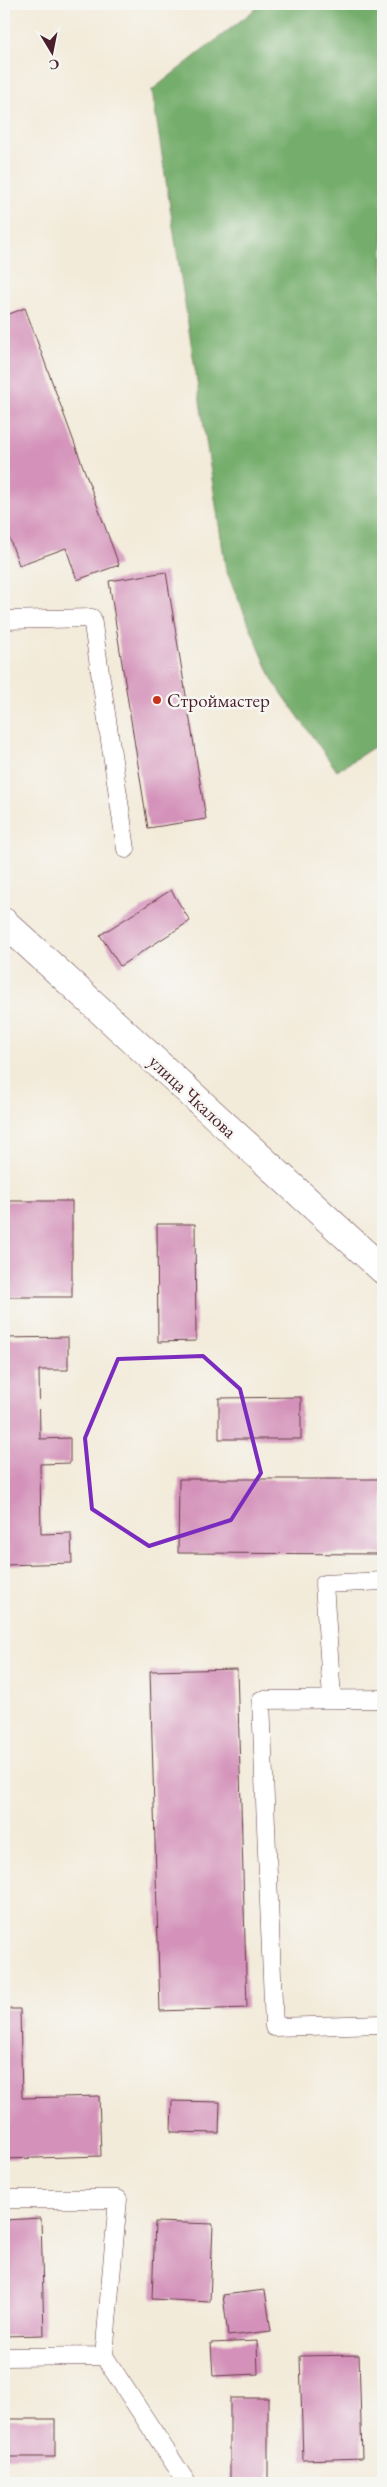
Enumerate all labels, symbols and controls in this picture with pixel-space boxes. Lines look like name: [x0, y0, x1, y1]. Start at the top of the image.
north arrow: [28, 28, 78, 78]
text: С: [48, 55, 61, 75]
place label: Строймастер: [167, 688, 270, 713]
marker: Строймастер: [151, 694, 163, 706]
street label: улица Чкалова: [143, 1049, 242, 1144]

